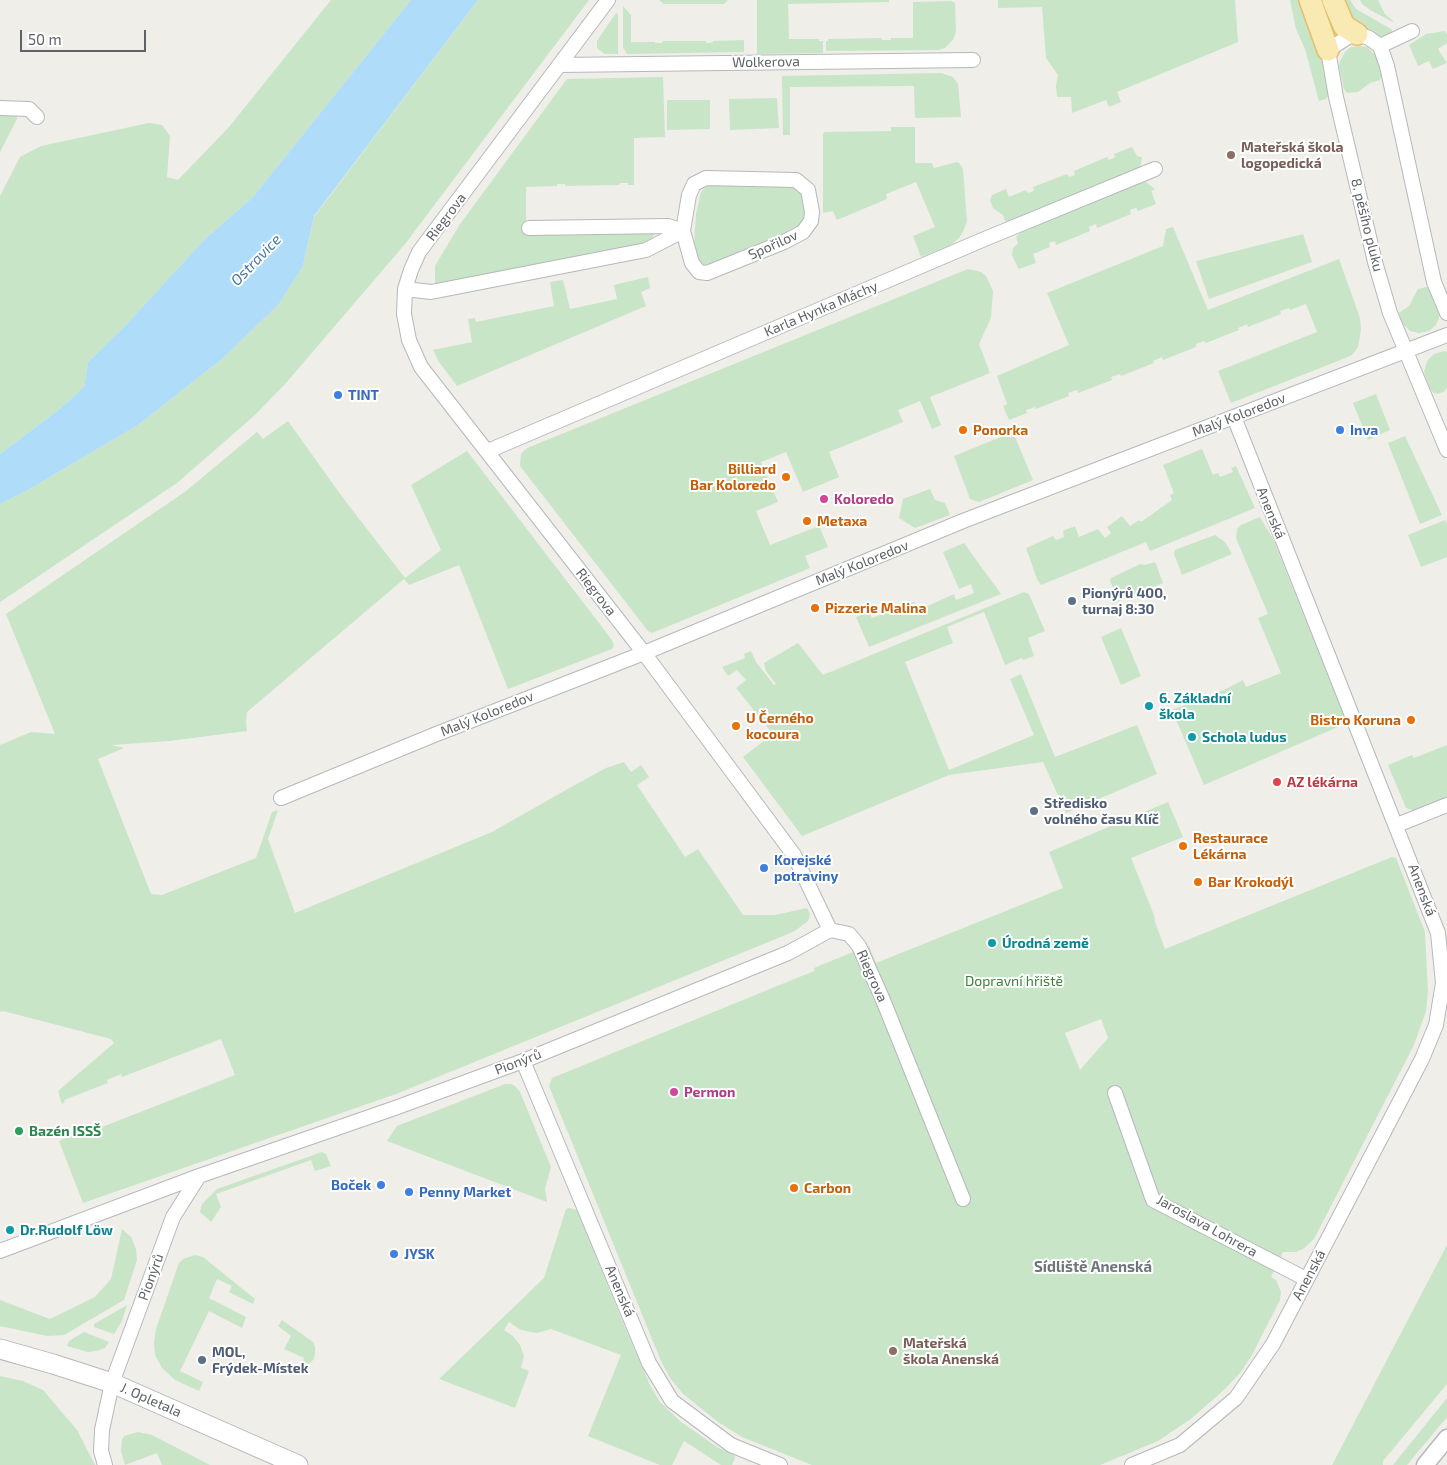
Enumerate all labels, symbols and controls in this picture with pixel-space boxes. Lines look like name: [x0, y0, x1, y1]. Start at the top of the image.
scale bar: [22, 20, 149, 52]
text: 50 m: [28, 30, 62, 48]
street label: Wolkerova: [732, 53, 800, 71]
place label: Mateřská škola logopedická: [1241, 139, 1344, 172]
marker: Mateřská škola logopedická: [1225, 149, 1237, 161]
street label: 8. pěšího pluku: [1347, 177, 1387, 273]
street label: Riegrova: [423, 190, 469, 244]
street label: Spořilov: [746, 227, 800, 263]
water label: Ostravice: [227, 231, 285, 289]
street label: Karla Hynka Máchy: [762, 277, 880, 341]
place label: TINT: [348, 387, 379, 403]
marker: TINT: [332, 389, 344, 401]
street label: Malý Koloredov: [1190, 389, 1288, 441]
place label: Ponorka: [973, 422, 1028, 438]
place label: Inva: [1350, 422, 1378, 438]
marker: Ponorka: [957, 424, 969, 436]
marker: Inva: [1334, 424, 1346, 436]
place label: Billiard Bar Koloredo: [690, 461, 776, 494]
marker: Billiard Bar Koloredo: [780, 471, 792, 483]
street label: Anenská: [1253, 485, 1289, 541]
place label: Koloredo: [834, 491, 894, 507]
marker: Koloredo: [818, 493, 830, 505]
place label: Metaxa: [817, 513, 867, 529]
marker: Metaxa: [801, 515, 813, 527]
street label: Malý Koloredov: [813, 537, 911, 589]
street label: Riegrova: [572, 565, 620, 619]
place label: Pionýrů 400, turnaj 8:30: [1082, 585, 1166, 618]
marker: Pionýrů 400, turnaj 8:30: [1066, 595, 1078, 607]
place label: Pizzerie Malina: [825, 600, 927, 616]
marker: Pizzerie Malina: [809, 602, 821, 614]
street label: Malý Koloredov: [438, 688, 536, 740]
place label: 6. Základní škola: [1159, 690, 1231, 722]
marker: 6. Základní škola: [1143, 700, 1155, 712]
place label: U Černého kocoura: [746, 710, 814, 742]
place label: Bistro Koruna: [1310, 712, 1401, 728]
marker: Bistro Koruna: [1405, 714, 1417, 726]
marker: U Černého kocoura: [730, 720, 742, 732]
place label: Schola ludus: [1202, 729, 1287, 745]
marker: Schola ludus: [1186, 731, 1198, 743]
place label: AZ lékárna: [1287, 774, 1358, 790]
marker: AZ lékárna: [1271, 776, 1283, 788]
place label: Středisko volného času Klíč: [1044, 795, 1159, 828]
marker: Středisko volného času Klíč: [1028, 805, 1040, 817]
place label: Restaurace Lékárna: [1193, 830, 1268, 862]
marker: Restaurace Lékárna: [1177, 840, 1189, 852]
place label: Korejské potraviny: [774, 852, 838, 884]
marker: Korejské potraviny: [758, 862, 770, 874]
street label: Anenská: [1404, 862, 1440, 918]
place label: Bar Krokodýl: [1208, 874, 1294, 890]
marker: Bar Krokodýl: [1192, 876, 1204, 888]
place label: Úrodná země: [1002, 935, 1089, 951]
marker: Úrodná země: [986, 937, 998, 949]
street label: Riegrova: [853, 947, 891, 1005]
park label: Dopravní hřiště: [965, 973, 1063, 989]
street label: Pionýrů: [492, 1045, 544, 1079]
place label: Permon: [684, 1084, 735, 1100]
marker: Permon: [668, 1086, 680, 1098]
place label: Bazén ISSŠ: [29, 1123, 101, 1139]
marker: Bazén ISSŠ: [13, 1125, 25, 1137]
place label: Boček: [331, 1177, 371, 1193]
marker: Boček: [375, 1179, 387, 1191]
place label: Carbon: [804, 1180, 851, 1196]
marker: Carbon: [788, 1182, 800, 1194]
place label: Penny Market: [419, 1184, 511, 1200]
marker: Penny Market: [403, 1186, 415, 1198]
street label: Jaroslava Lohrera: [1154, 1191, 1260, 1261]
place label: Dr.Rudolf Löw: [20, 1222, 113, 1238]
marker: Dr.Rudolf Löw: [4, 1224, 16, 1236]
place label: JYSK: [404, 1246, 435, 1262]
street label: Anenská: [1289, 1247, 1329, 1303]
marker: JYSK: [388, 1248, 400, 1260]
street label: Pionýrů: [135, 1251, 167, 1303]
district label: Sídliště Anenská: [1034, 1258, 1152, 1276]
street label: Anenská: [602, 1263, 638, 1319]
place label: Mateřská škola Anenská: [903, 1335, 999, 1368]
place label: MOL, Frýdek-Místek: [212, 1344, 309, 1376]
marker: Mateřská škola Anenská: [887, 1345, 899, 1357]
marker: MOL, Frýdek-Místek: [196, 1354, 208, 1366]
street label: J. Opletala: [118, 1379, 184, 1421]

